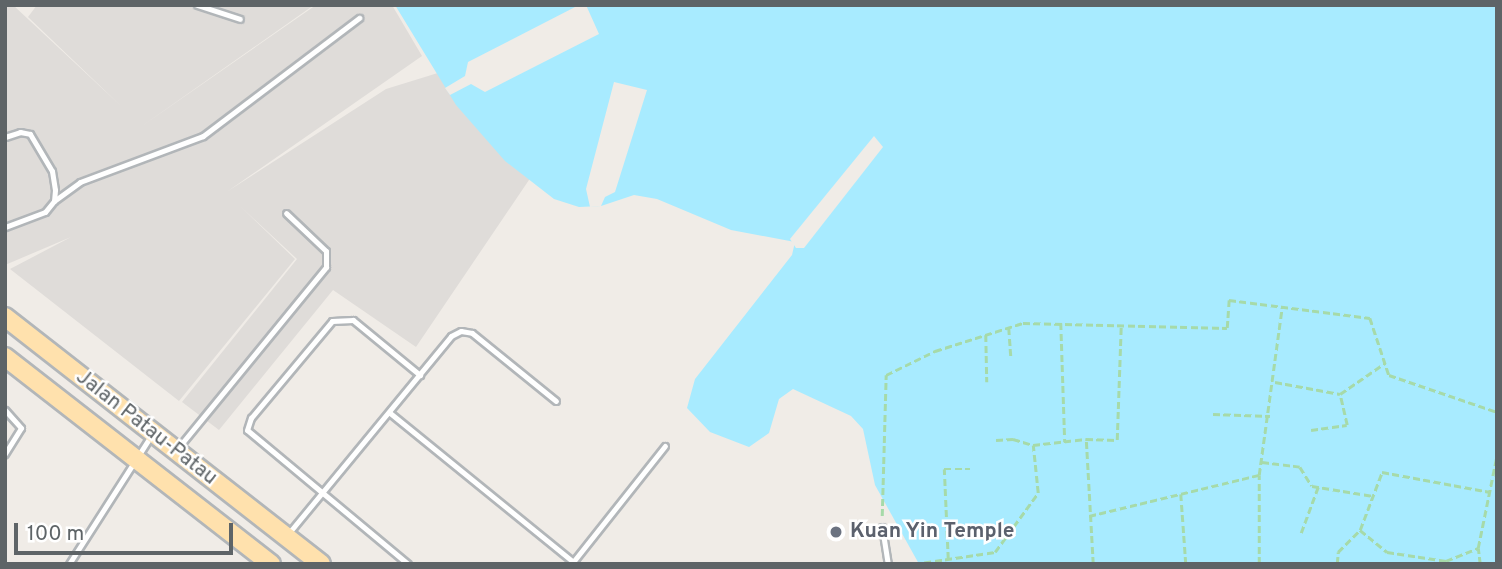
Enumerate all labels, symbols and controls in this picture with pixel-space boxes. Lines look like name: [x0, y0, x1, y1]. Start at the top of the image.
street label: Jalan Patau-Patau: [70, 365, 222, 491]
scale bar: [18, 510, 236, 554]
place label: Kuan Yin Temple: [850, 519, 1015, 545]
text: 100 m: [27, 521, 84, 548]
marker: Kuan Yin Temple: [828, 524, 844, 540]

